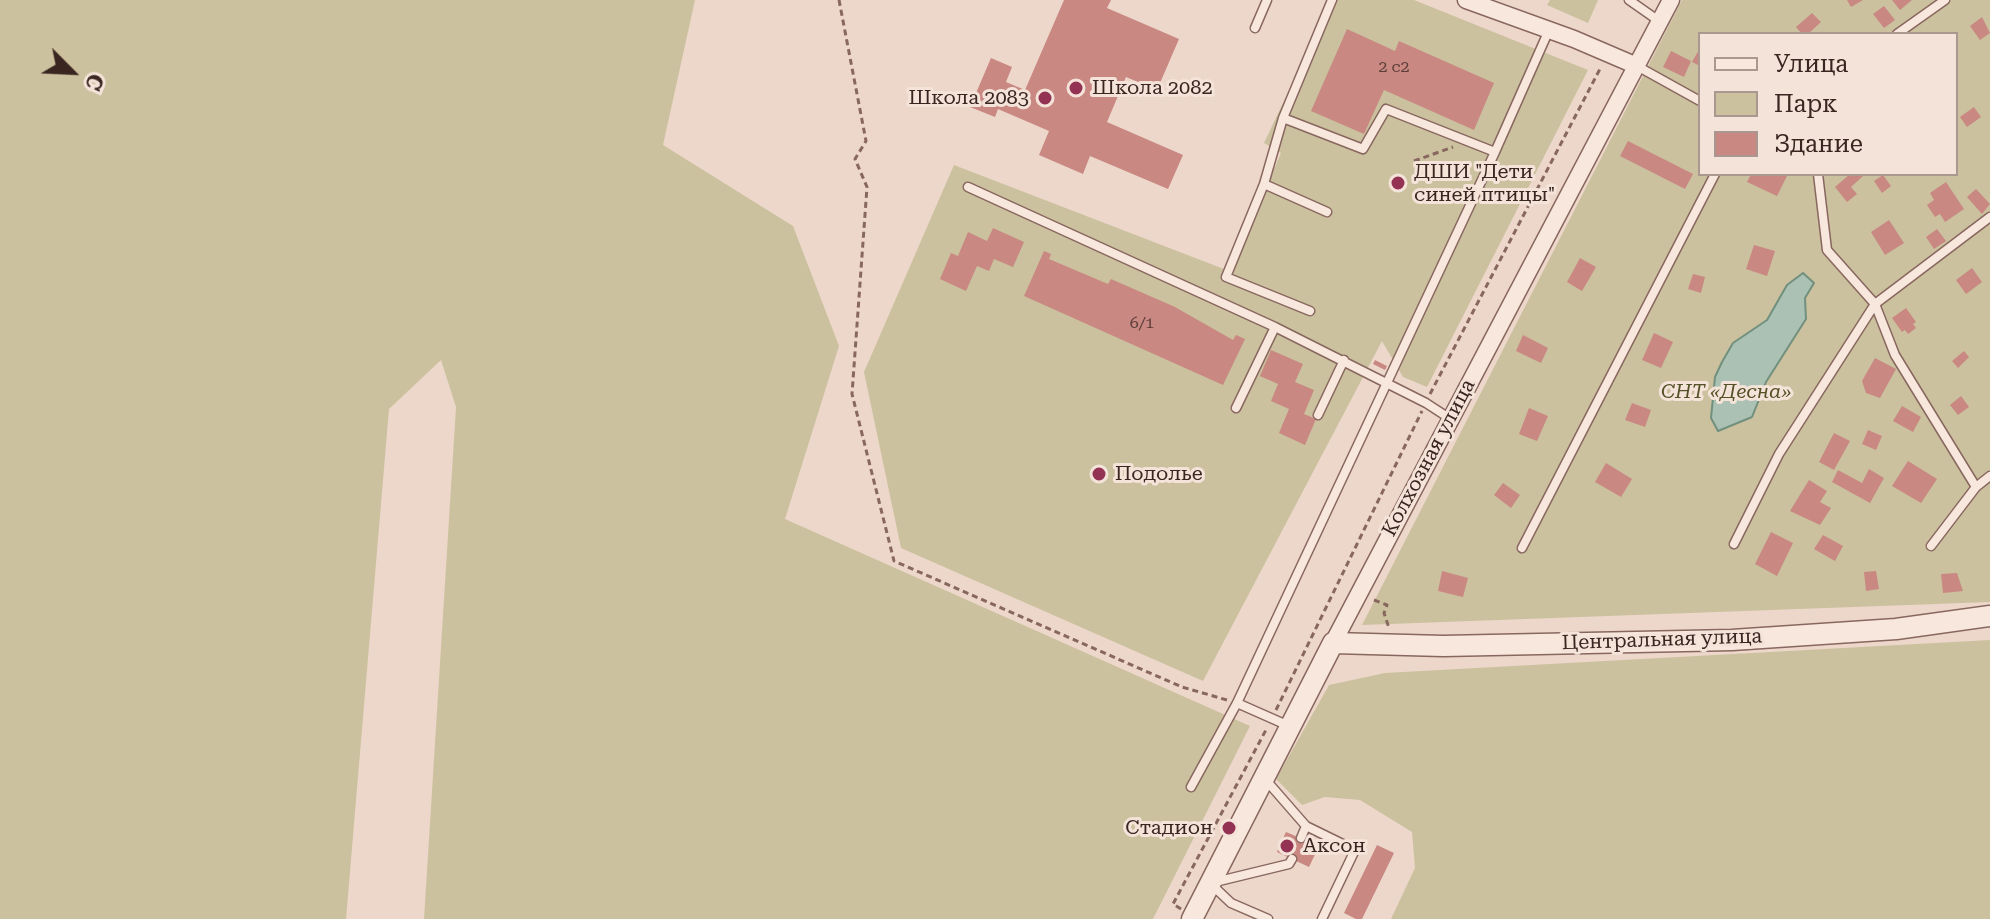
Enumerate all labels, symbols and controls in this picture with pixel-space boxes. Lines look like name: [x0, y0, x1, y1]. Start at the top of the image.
north arrow: [32, 32, 112, 112]
legend: [1698, 32, 1958, 176]
text: Улица: [1774, 50, 1848, 78]
house number: 2 с2: [1379, 57, 1409, 77]
text: С: [80, 70, 109, 94]
place label: Школа 2082: [1092, 76, 1213, 100]
marker: Школа 2082: [1067, 79, 1085, 97]
place label: Школа 2083: [908, 86, 1029, 110]
marker: Школа 2083: [1036, 89, 1054, 107]
text: Парк: [1774, 90, 1837, 118]
text: Здание: [1774, 130, 1863, 158]
place label: ДШИ "Дети синей птицы": [1414, 160, 1555, 207]
marker: ДШИ "Дети синей птицы": [1389, 174, 1407, 192]
house number: 6/1: [1130, 313, 1154, 333]
street label: Колхозная улица: [1377, 375, 1481, 541]
park label: СНТ «Десна»: [1661, 380, 1791, 404]
place label: Подолье: [1115, 462, 1203, 486]
marker: Подолье: [1090, 465, 1108, 483]
street label: Центральная улица: [1561, 625, 1763, 655]
place label: Стадион: [1125, 816, 1213, 840]
marker: Стадион: [1220, 819, 1238, 837]
place label: Аксон: [1303, 834, 1366, 858]
marker: Аксон: [1278, 837, 1296, 855]

